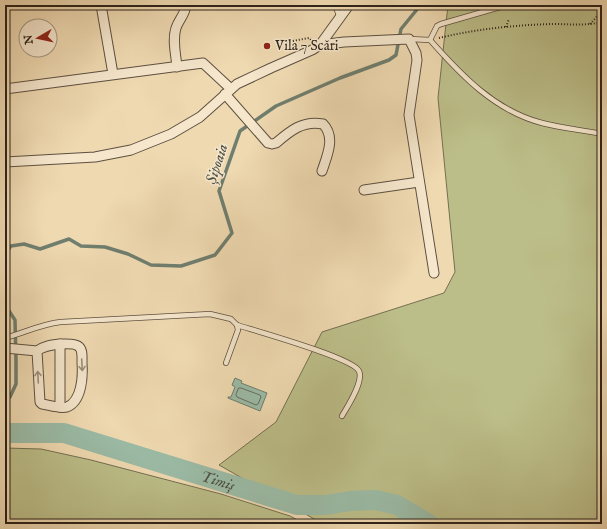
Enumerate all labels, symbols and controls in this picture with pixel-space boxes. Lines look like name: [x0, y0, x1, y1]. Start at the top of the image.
north arrow: [18, 18, 58, 58]
text: N: [21, 33, 37, 46]
place label: Vila 7 Scări: [274, 37, 339, 55]
marker: Vila 7 Scări: [262, 41, 272, 51]
water label: Șipoaia: [202, 141, 233, 187]
one-way arrow: [79, 358, 86, 371]
one-way arrow: [34, 371, 42, 384]
water label: Timiș: [199, 466, 238, 495]

